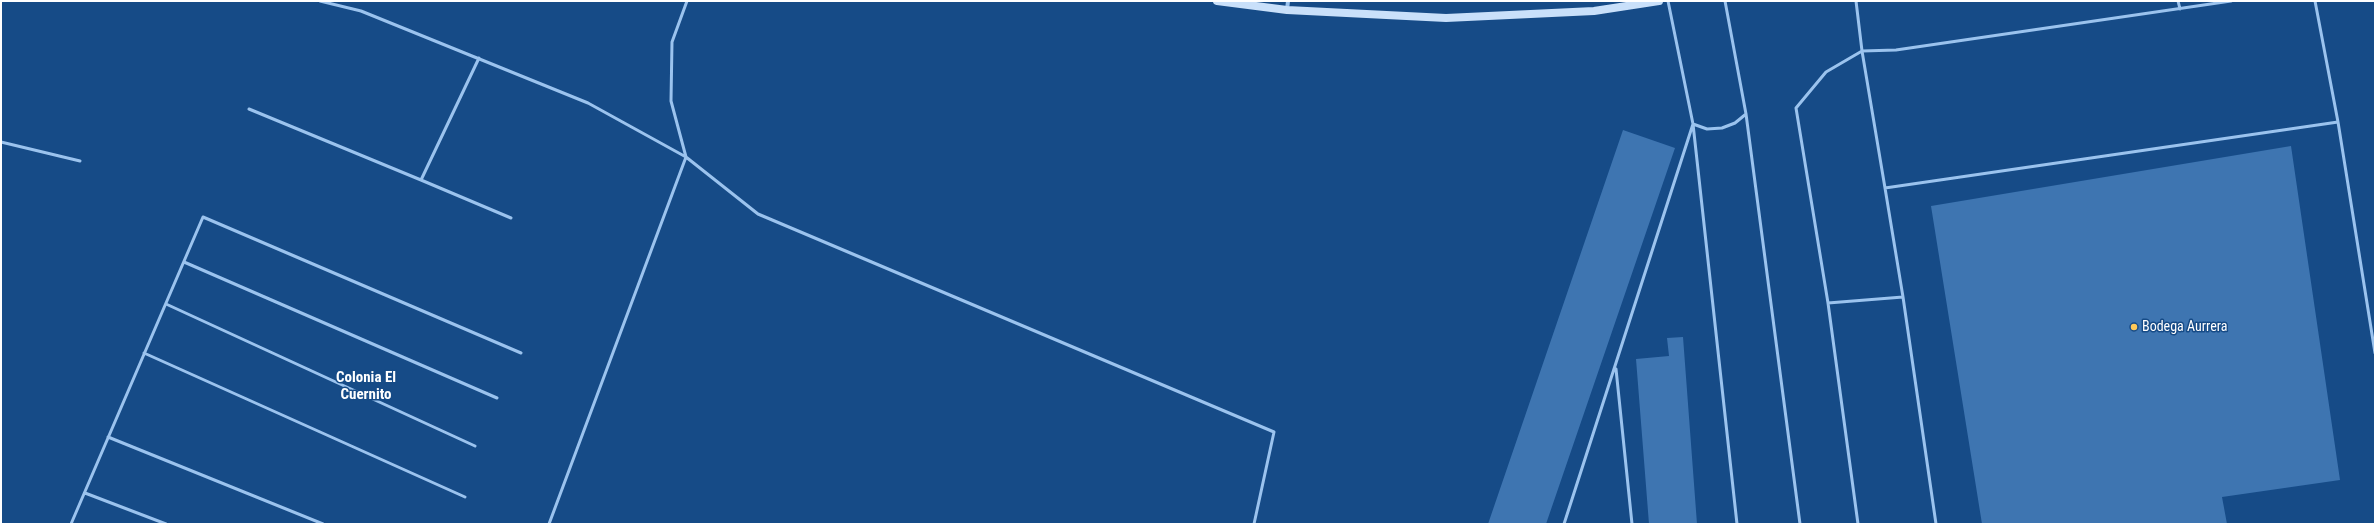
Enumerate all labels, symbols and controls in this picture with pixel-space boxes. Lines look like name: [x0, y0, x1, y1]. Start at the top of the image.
place label: Bodega Aurrera: [2142, 319, 2227, 335]
marker: Bodega Aurrera: [2129, 322, 2139, 332]
district label: Colonia El Cuernito: [336, 369, 396, 404]

